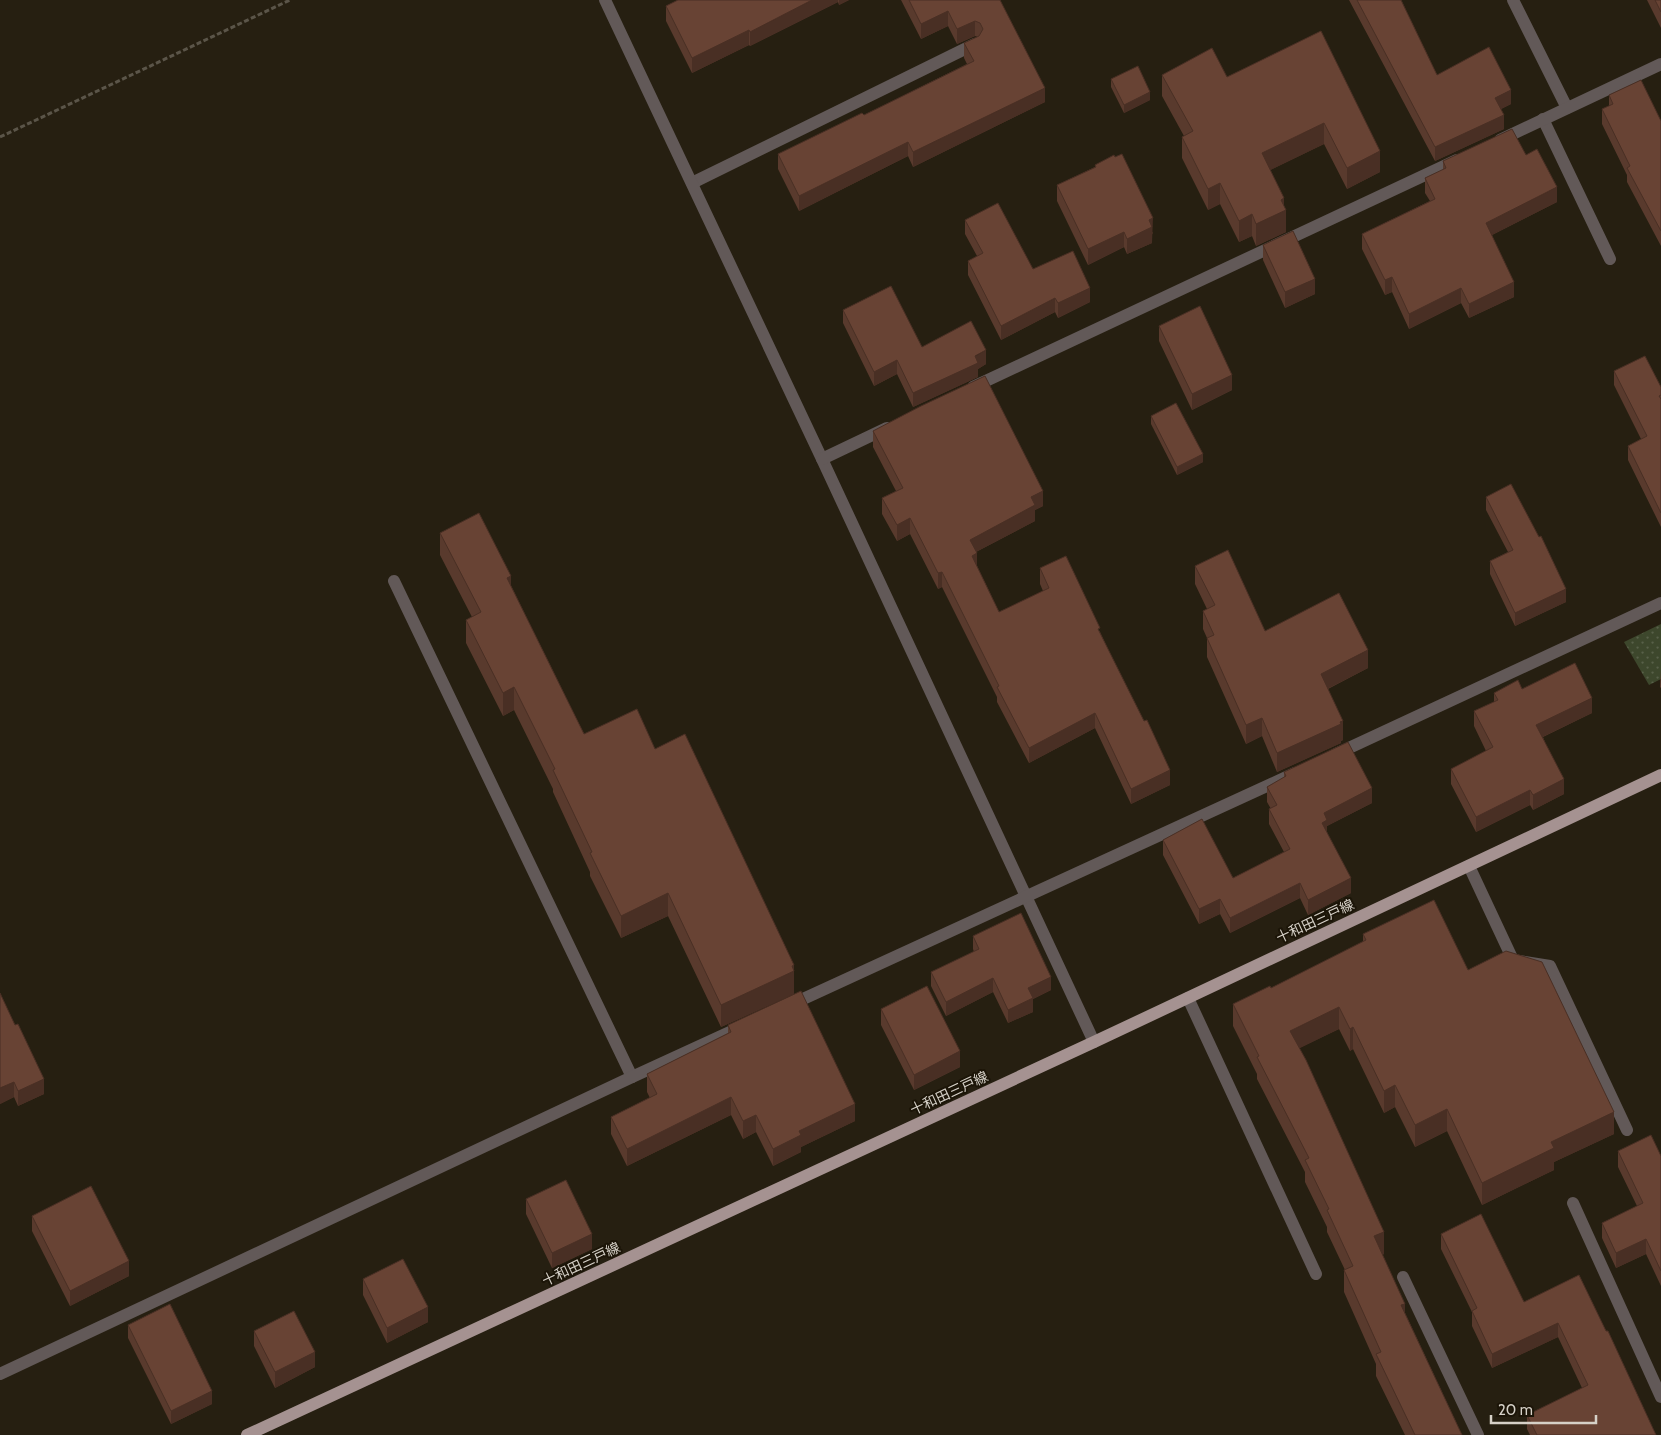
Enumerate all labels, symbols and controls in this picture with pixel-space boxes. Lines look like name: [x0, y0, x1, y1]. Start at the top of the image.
street label: 十和田三戸線: [1273, 895, 1357, 947]
street label: 十和田三戸線: [907, 1067, 991, 1119]
street label: 十和田三戸線: [539, 1238, 623, 1290]
scale bar: [1491, 1392, 1596, 1424]
text: 20 m: [1498, 1401, 1533, 1419]

